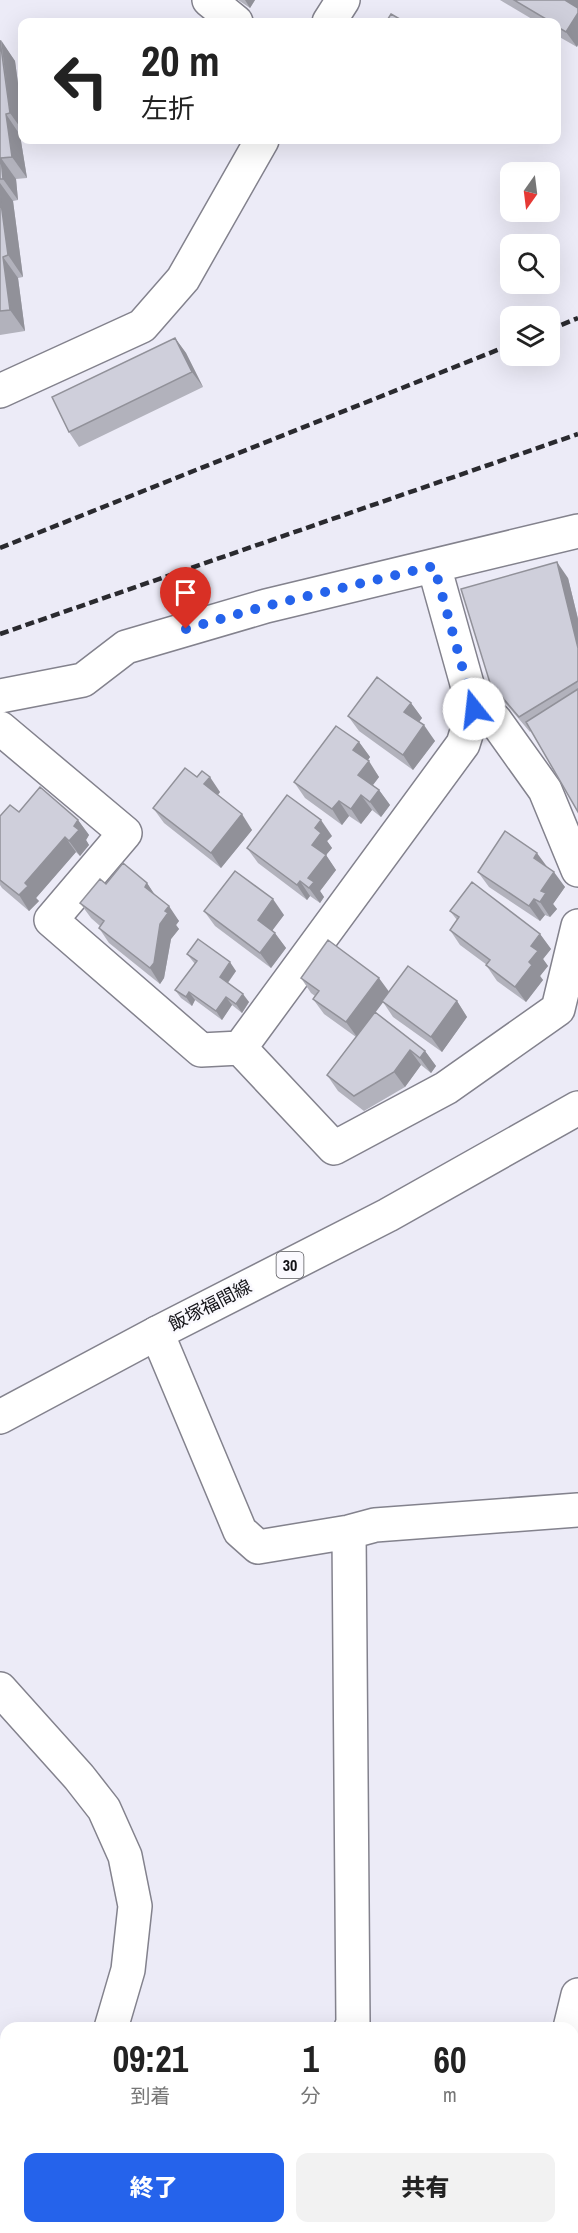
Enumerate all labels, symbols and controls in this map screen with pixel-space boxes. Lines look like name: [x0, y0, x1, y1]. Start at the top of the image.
text: 20 m: [141, 33, 220, 89]
icon: left: [42, 42, 120, 120]
text: 左折: [141, 90, 195, 126]
north arrow: [500, 162, 560, 222]
map controls: [500, 162, 560, 366]
button: search: [500, 234, 560, 294]
button: layers: [500, 306, 560, 366]
pin: [160, 567, 211, 629]
icon: arrive: [169, 576, 202, 609]
position arrow: [442, 677, 506, 741]
road number: 30: [276, 1252, 304, 1278]
street label: 飯塚福間線: [164, 1273, 256, 1337]
text: 09:21: [113, 2035, 188, 2083]
text: 1: [303, 2035, 319, 2083]
text: 60: [433, 2036, 466, 2084]
text: m: [443, 2081, 457, 2108]
text: 到着: [130, 2082, 170, 2109]
text: 分: [301, 2082, 321, 2109]
button: 終了: [24, 2153, 284, 2222]
button: 共有: [296, 2153, 555, 2222]

